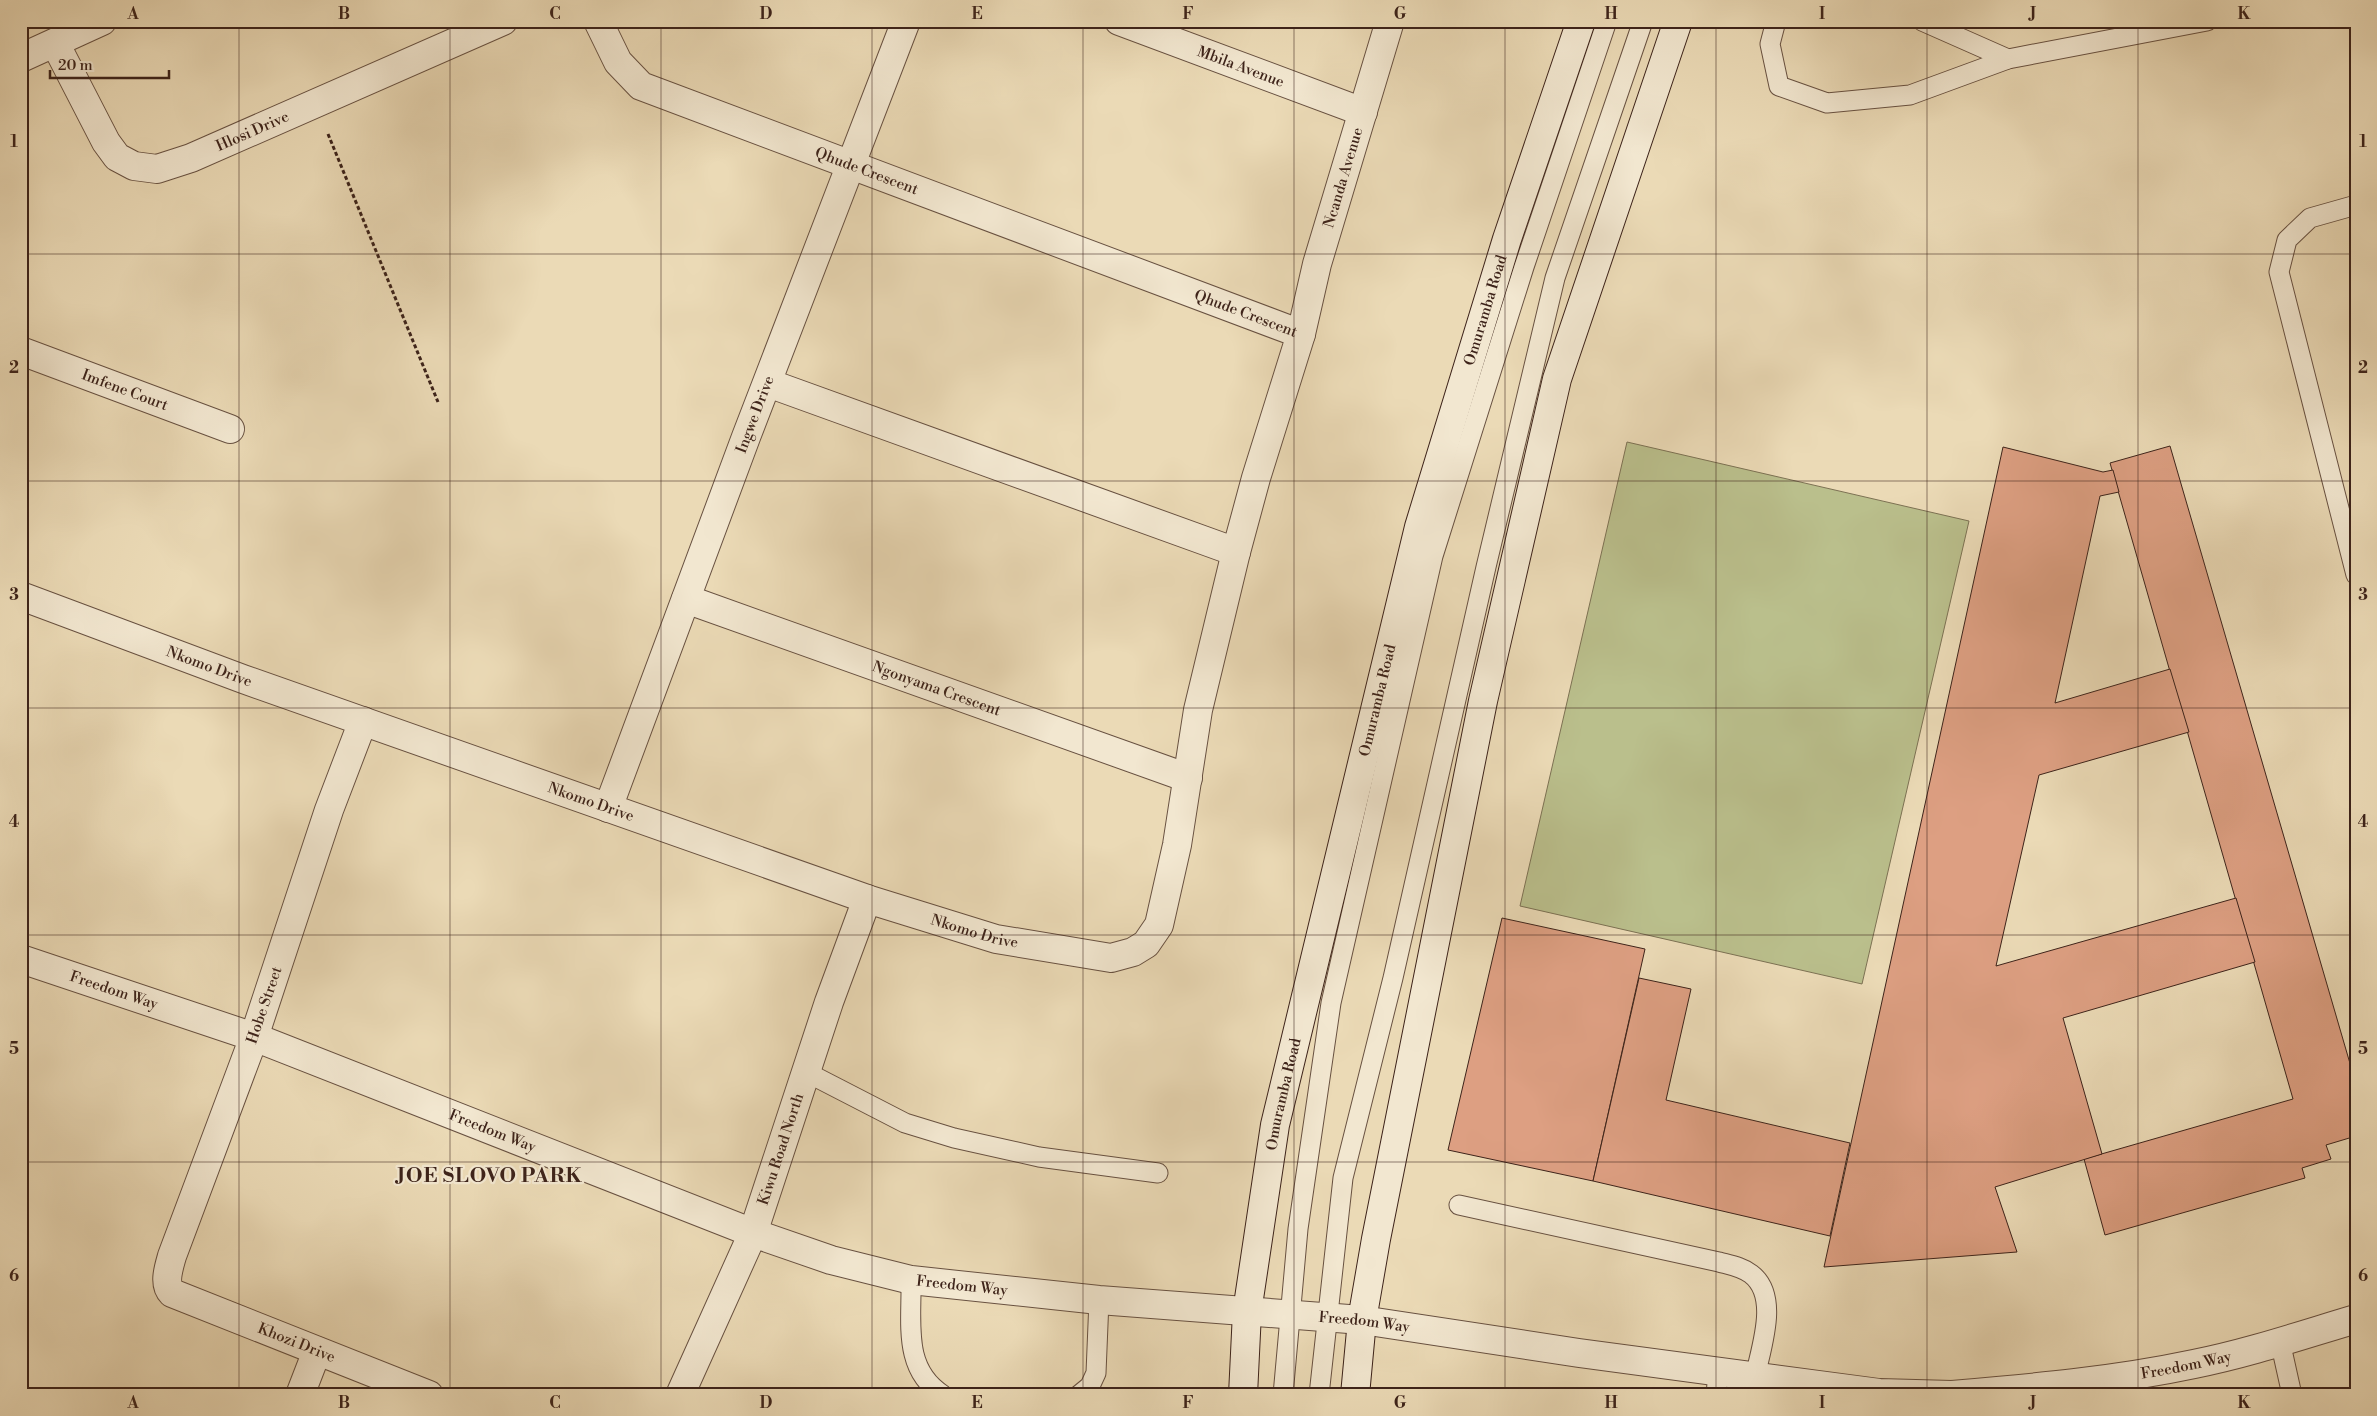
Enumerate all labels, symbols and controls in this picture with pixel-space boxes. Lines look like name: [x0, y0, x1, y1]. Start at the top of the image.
text: A: [126, 4, 139, 24]
text: B: [338, 4, 350, 24]
text: C: [549, 4, 561, 24]
text: D: [760, 4, 773, 24]
text: E: [971, 4, 983, 24]
text: F: [1182, 4, 1194, 24]
text: G: [1394, 4, 1407, 24]
text: H: [1604, 4, 1618, 24]
text: I: [1819, 4, 1825, 24]
text: J: [2028, 4, 2036, 24]
text: K: [2238, 4, 2252, 24]
street label: Mbila Avenue: [1194, 42, 1287, 92]
scale bar: [50, 48, 169, 80]
text: 20 m: [58, 56, 93, 75]
street label: Hlosi Drive: [213, 107, 292, 156]
street label: Ncanda Avenue: [1319, 125, 1367, 230]
text: 1: [10, 132, 18, 152]
text: 1: [2359, 132, 2367, 152]
street label: Qhude Crescent: [812, 143, 921, 200]
street label: Omuramba Road: [1460, 252, 1512, 368]
street label: Qhude Crescent: [1191, 286, 1301, 342]
text: 2: [9, 358, 19, 378]
text: 2: [2358, 358, 2368, 378]
street label: Imfene Court: [79, 366, 171, 415]
street label: Ingwe Drive: [732, 373, 779, 456]
text: 3: [9, 585, 19, 605]
text: 3: [2358, 585, 2368, 605]
street label: Nkomo Drive: [164, 642, 255, 691]
street label: Omuramba Road: [1355, 642, 1401, 758]
street label: Ngonyama Crescent: [870, 657, 1004, 721]
street label: Nkomo Drive: [545, 778, 636, 826]
text: 4: [9, 812, 20, 832]
text: 4: [2358, 812, 2369, 832]
street label: Nkomo Drive: [928, 910, 1020, 953]
street label: Hobe Street: [242, 963, 287, 1046]
street label: Freedom Way: [67, 967, 161, 1014]
street label: Omuramba Road: [1262, 1036, 1306, 1152]
text: 5: [9, 1039, 19, 1059]
text: 5: [2358, 1039, 2368, 1059]
street label: Kiwu Road North: [754, 1091, 808, 1208]
street label: Freedom Way: [446, 1106, 539, 1157]
district label: JOE SLOVO PARK: [394, 1164, 583, 1189]
text: 6: [9, 1266, 19, 1286]
text: 6: [2358, 1266, 2368, 1286]
street label: Freedom Way: [915, 1272, 1009, 1300]
street label: Freedom Way: [1318, 1308, 1412, 1337]
street label: Khozi Drive: [255, 1319, 338, 1367]
street label: Freedom Way: [2139, 1347, 2234, 1384]
text: A: [126, 1393, 139, 1413]
text: B: [338, 1393, 350, 1413]
text: C: [549, 1393, 561, 1413]
text: D: [760, 1393, 773, 1413]
text: E: [971, 1393, 983, 1413]
text: F: [1182, 1393, 1194, 1413]
text: G: [1394, 1393, 1407, 1413]
text: H: [1604, 1393, 1618, 1413]
text: I: [1819, 1393, 1825, 1413]
text: J: [2028, 1393, 2036, 1413]
text: K: [2238, 1393, 2252, 1413]

